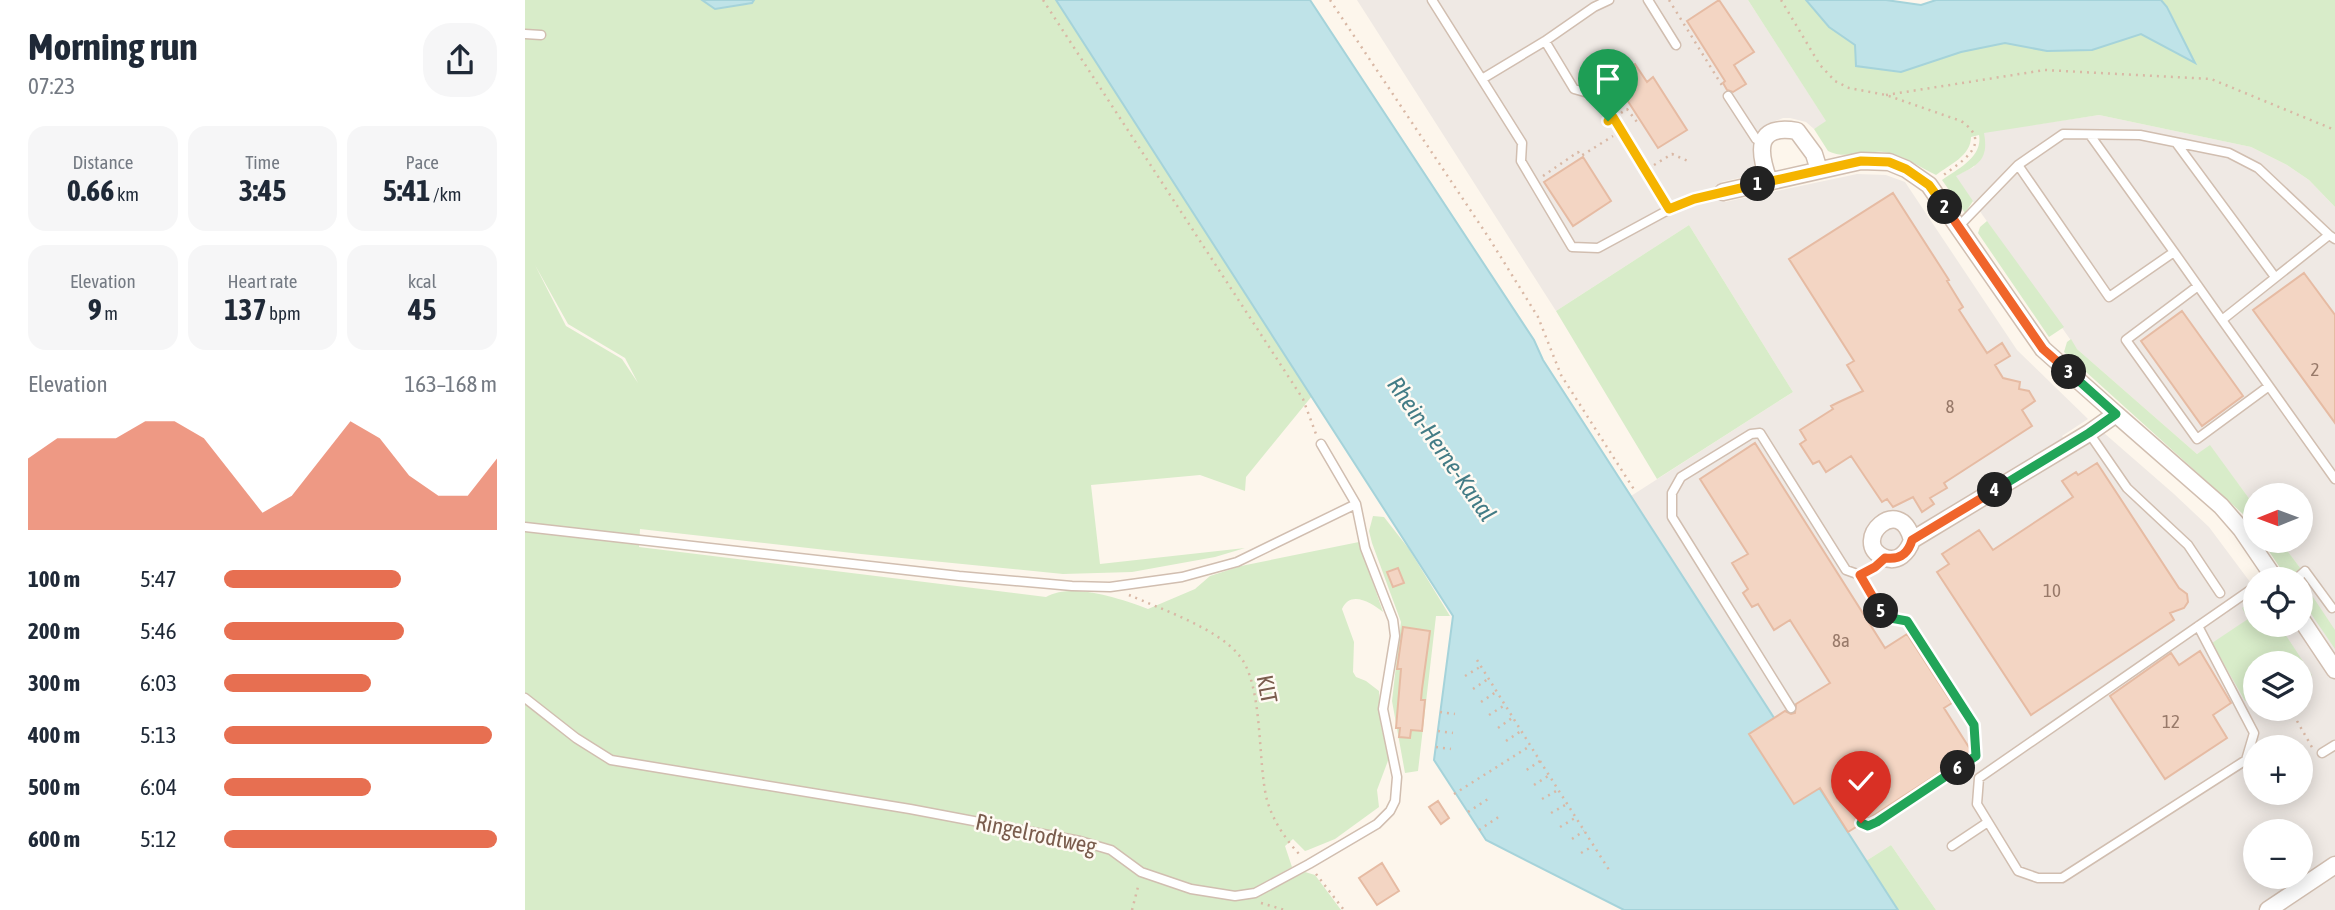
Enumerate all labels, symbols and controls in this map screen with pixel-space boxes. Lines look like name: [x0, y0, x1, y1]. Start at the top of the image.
button: share: [423, 23, 497, 97]
text: Morning run: [28, 25, 198, 68]
pin: [1578, 49, 1638, 121]
icon: arrive: [1589, 60, 1627, 98]
text: 07:23: [28, 73, 75, 99]
text: Distance: [72, 151, 133, 173]
text: Time: [245, 151, 280, 173]
text: Pace: [405, 151, 439, 173]
pin: 1: [1741, 166, 1775, 202]
text: 1: [1753, 172, 1762, 194]
text: 0.66: [67, 173, 114, 207]
text: 3:45: [239, 173, 286, 207]
text: 5:41: [383, 173, 430, 207]
text: km: [114, 183, 139, 205]
text: /km: [430, 183, 462, 205]
pin: 2: [1927, 190, 1963, 224]
text: 2: [1940, 195, 1949, 217]
text: Elevation: [70, 270, 136, 292]
text: Heart rate: [228, 270, 297, 292]
text: kcal: [408, 270, 437, 292]
text: 9: [88, 292, 102, 326]
text: 137: [224, 292, 267, 326]
text: 45: [408, 292, 436, 326]
text: m: [102, 302, 118, 324]
text: bpm: [267, 302, 301, 324]
pin: 3: [2051, 354, 2087, 390]
house number: 2: [2311, 358, 2319, 380]
text: 3: [2064, 360, 2073, 382]
text: Elevation: [28, 371, 108, 397]
text: 163–168 m: [404, 371, 497, 397]
water label: Rhein-Herne-Kanal: [1382, 372, 1502, 526]
house number: 8: [1946, 395, 1955, 417]
pin: 4: [1977, 472, 2013, 508]
text: 4: [1990, 478, 1999, 500]
north arrow: [2243, 483, 2313, 553]
map controls: [2243, 483, 2313, 889]
text: 100 m: [28, 566, 80, 592]
text: 5:47: [140, 566, 177, 592]
button: locate: [2243, 567, 2313, 637]
house number: 10: [2043, 579, 2061, 601]
pin: 5: [1863, 594, 1899, 628]
text: 5: [1876, 599, 1885, 621]
text: 200 m: [28, 618, 80, 644]
text: 5:46: [140, 618, 177, 644]
house number: 8a: [1832, 629, 1850, 651]
button: layers: [2243, 651, 2313, 721]
text: 300 m: [28, 670, 80, 696]
text: 6:03: [140, 670, 177, 696]
street label: KLT: [1252, 673, 1282, 705]
house number: 12: [2162, 710, 2180, 732]
text: 400 m: [28, 722, 80, 748]
text: 5:13: [140, 722, 177, 748]
button: +: [2243, 735, 2313, 805]
pin: 6: [1941, 750, 1975, 786]
pin: [1831, 751, 1891, 823]
text: 6: [1953, 756, 1962, 778]
icon: check: [1842, 762, 1880, 800]
text: 500 m: [28, 774, 80, 800]
text: 6:04: [140, 774, 177, 800]
street label: Ringelrodtweg: [973, 809, 1099, 860]
button: −: [2243, 819, 2313, 889]
text: 600 m: [28, 826, 80, 852]
text: 5:12: [140, 826, 177, 852]

